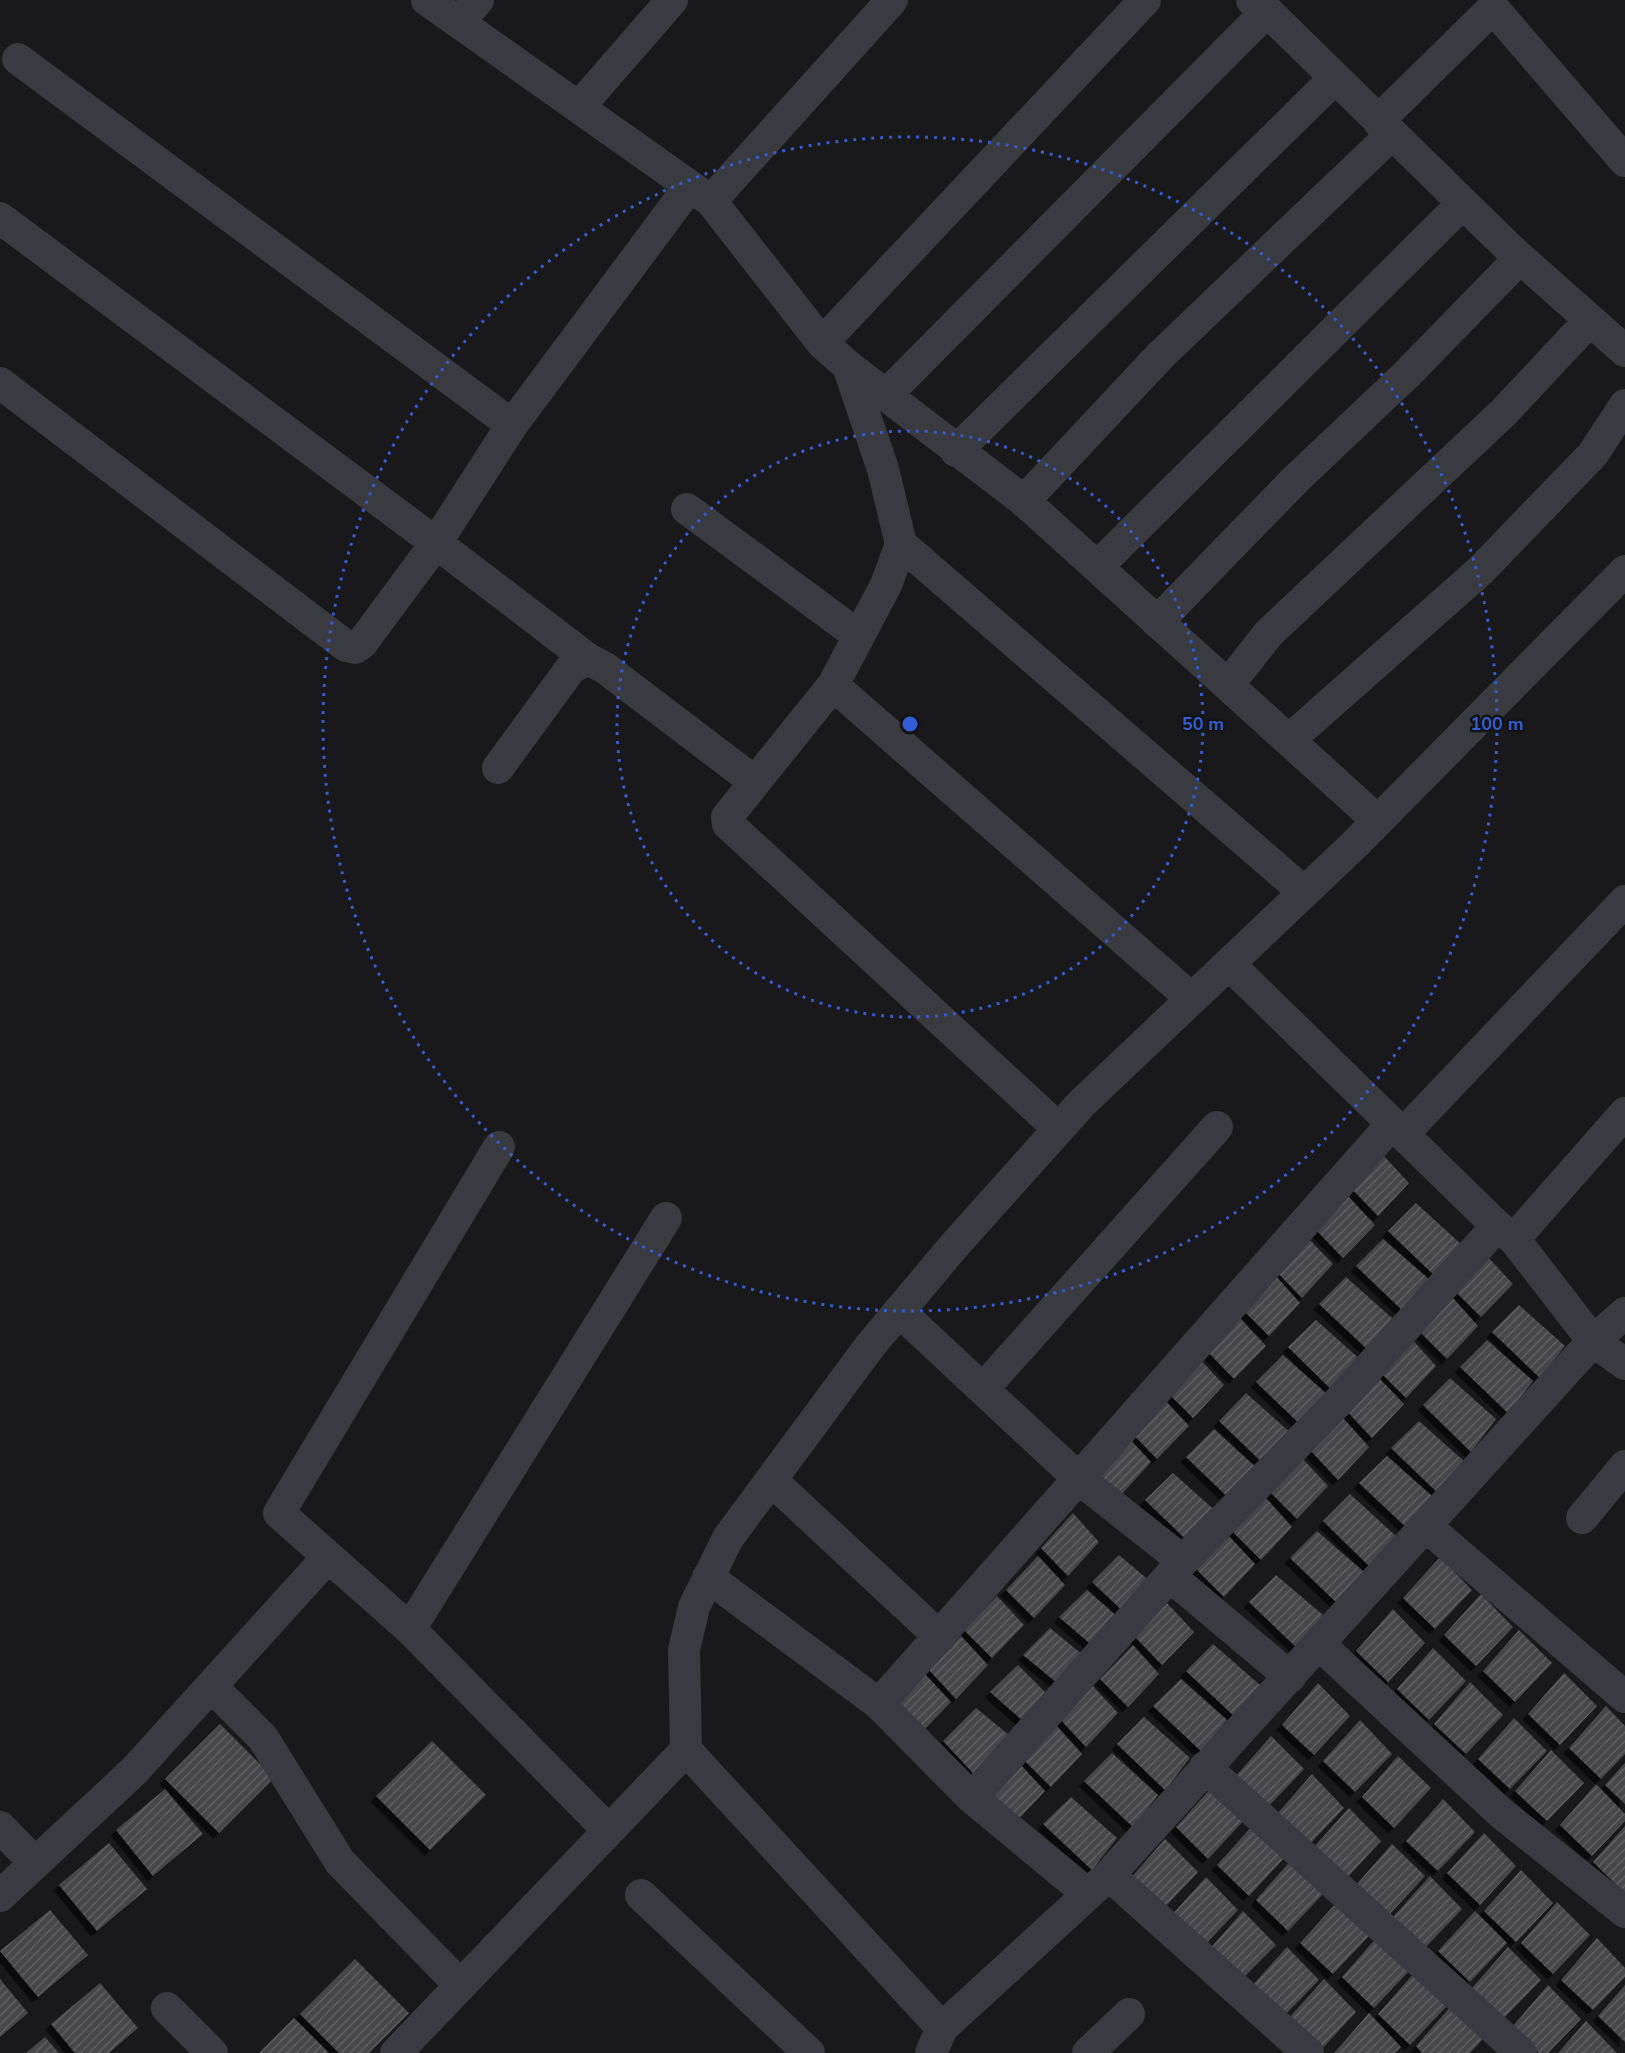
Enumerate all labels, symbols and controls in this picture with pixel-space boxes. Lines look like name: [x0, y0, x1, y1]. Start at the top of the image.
text: 50 m: [1182, 712, 1224, 736]
text: 100 m: [1470, 712, 1524, 736]
centre of rings: [900, 714, 920, 734]

